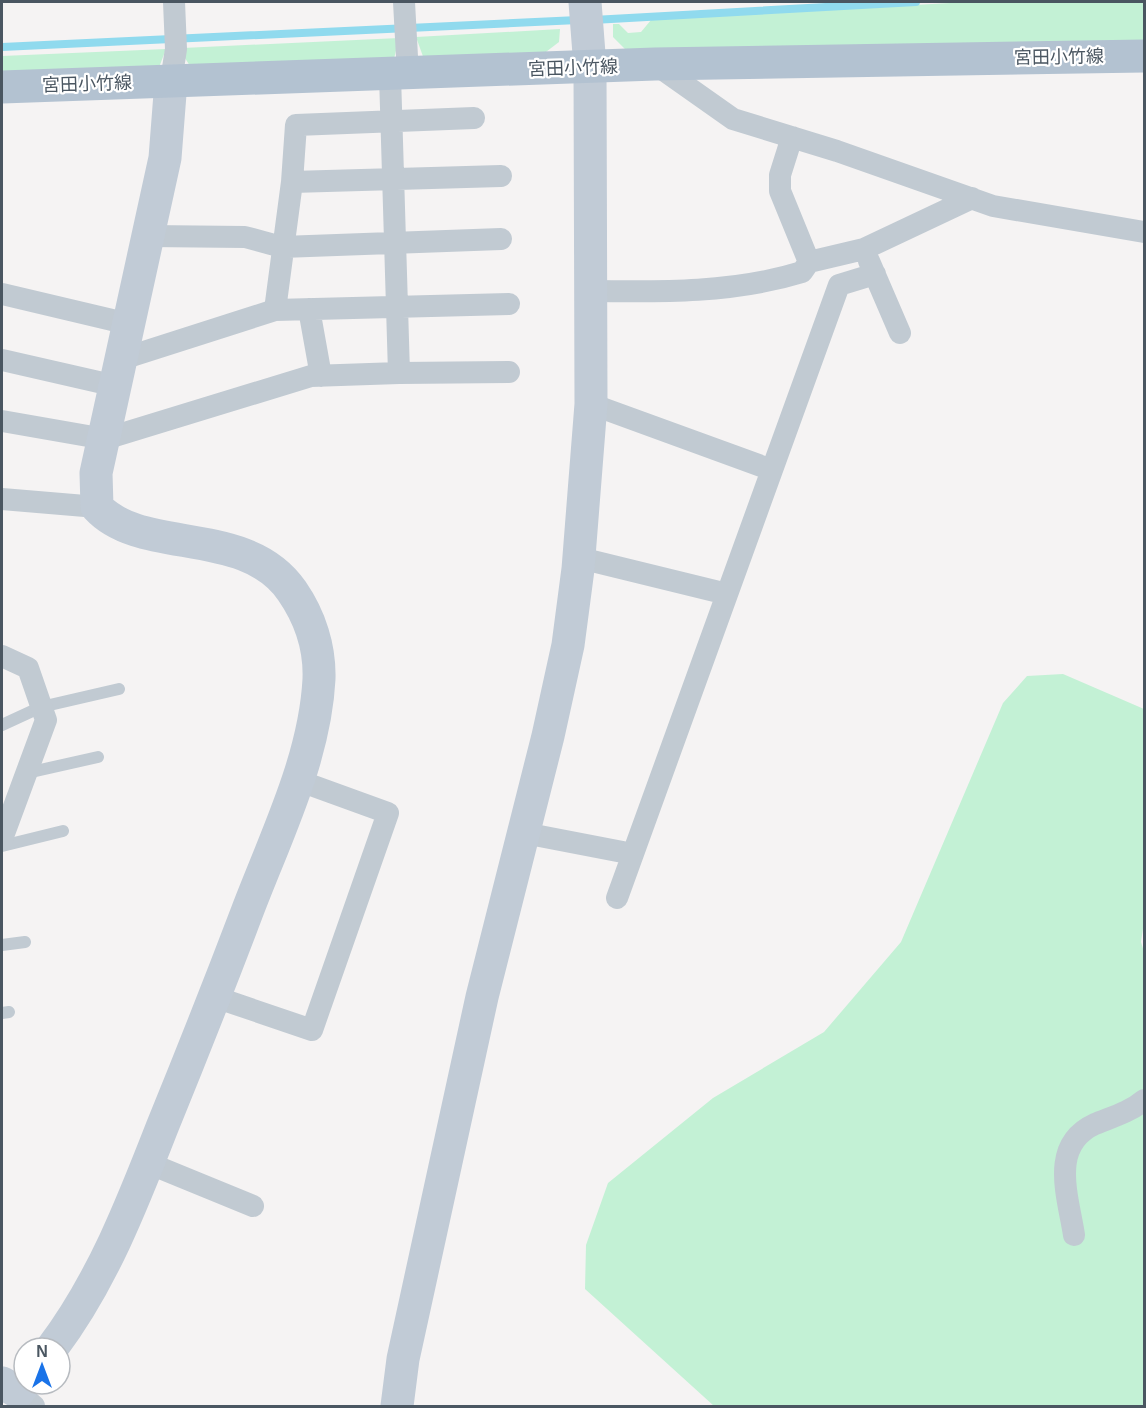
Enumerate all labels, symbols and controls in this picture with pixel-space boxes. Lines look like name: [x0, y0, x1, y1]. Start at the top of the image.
street label: 宮田小竹線: [1014, 46, 1104, 68]
street label: 宮田小竹線: [528, 56, 618, 80]
street label: 宮田小竹線: [42, 72, 132, 96]
north arrow: [12, 1336, 72, 1396]
text: N: [36, 1343, 48, 1360]

